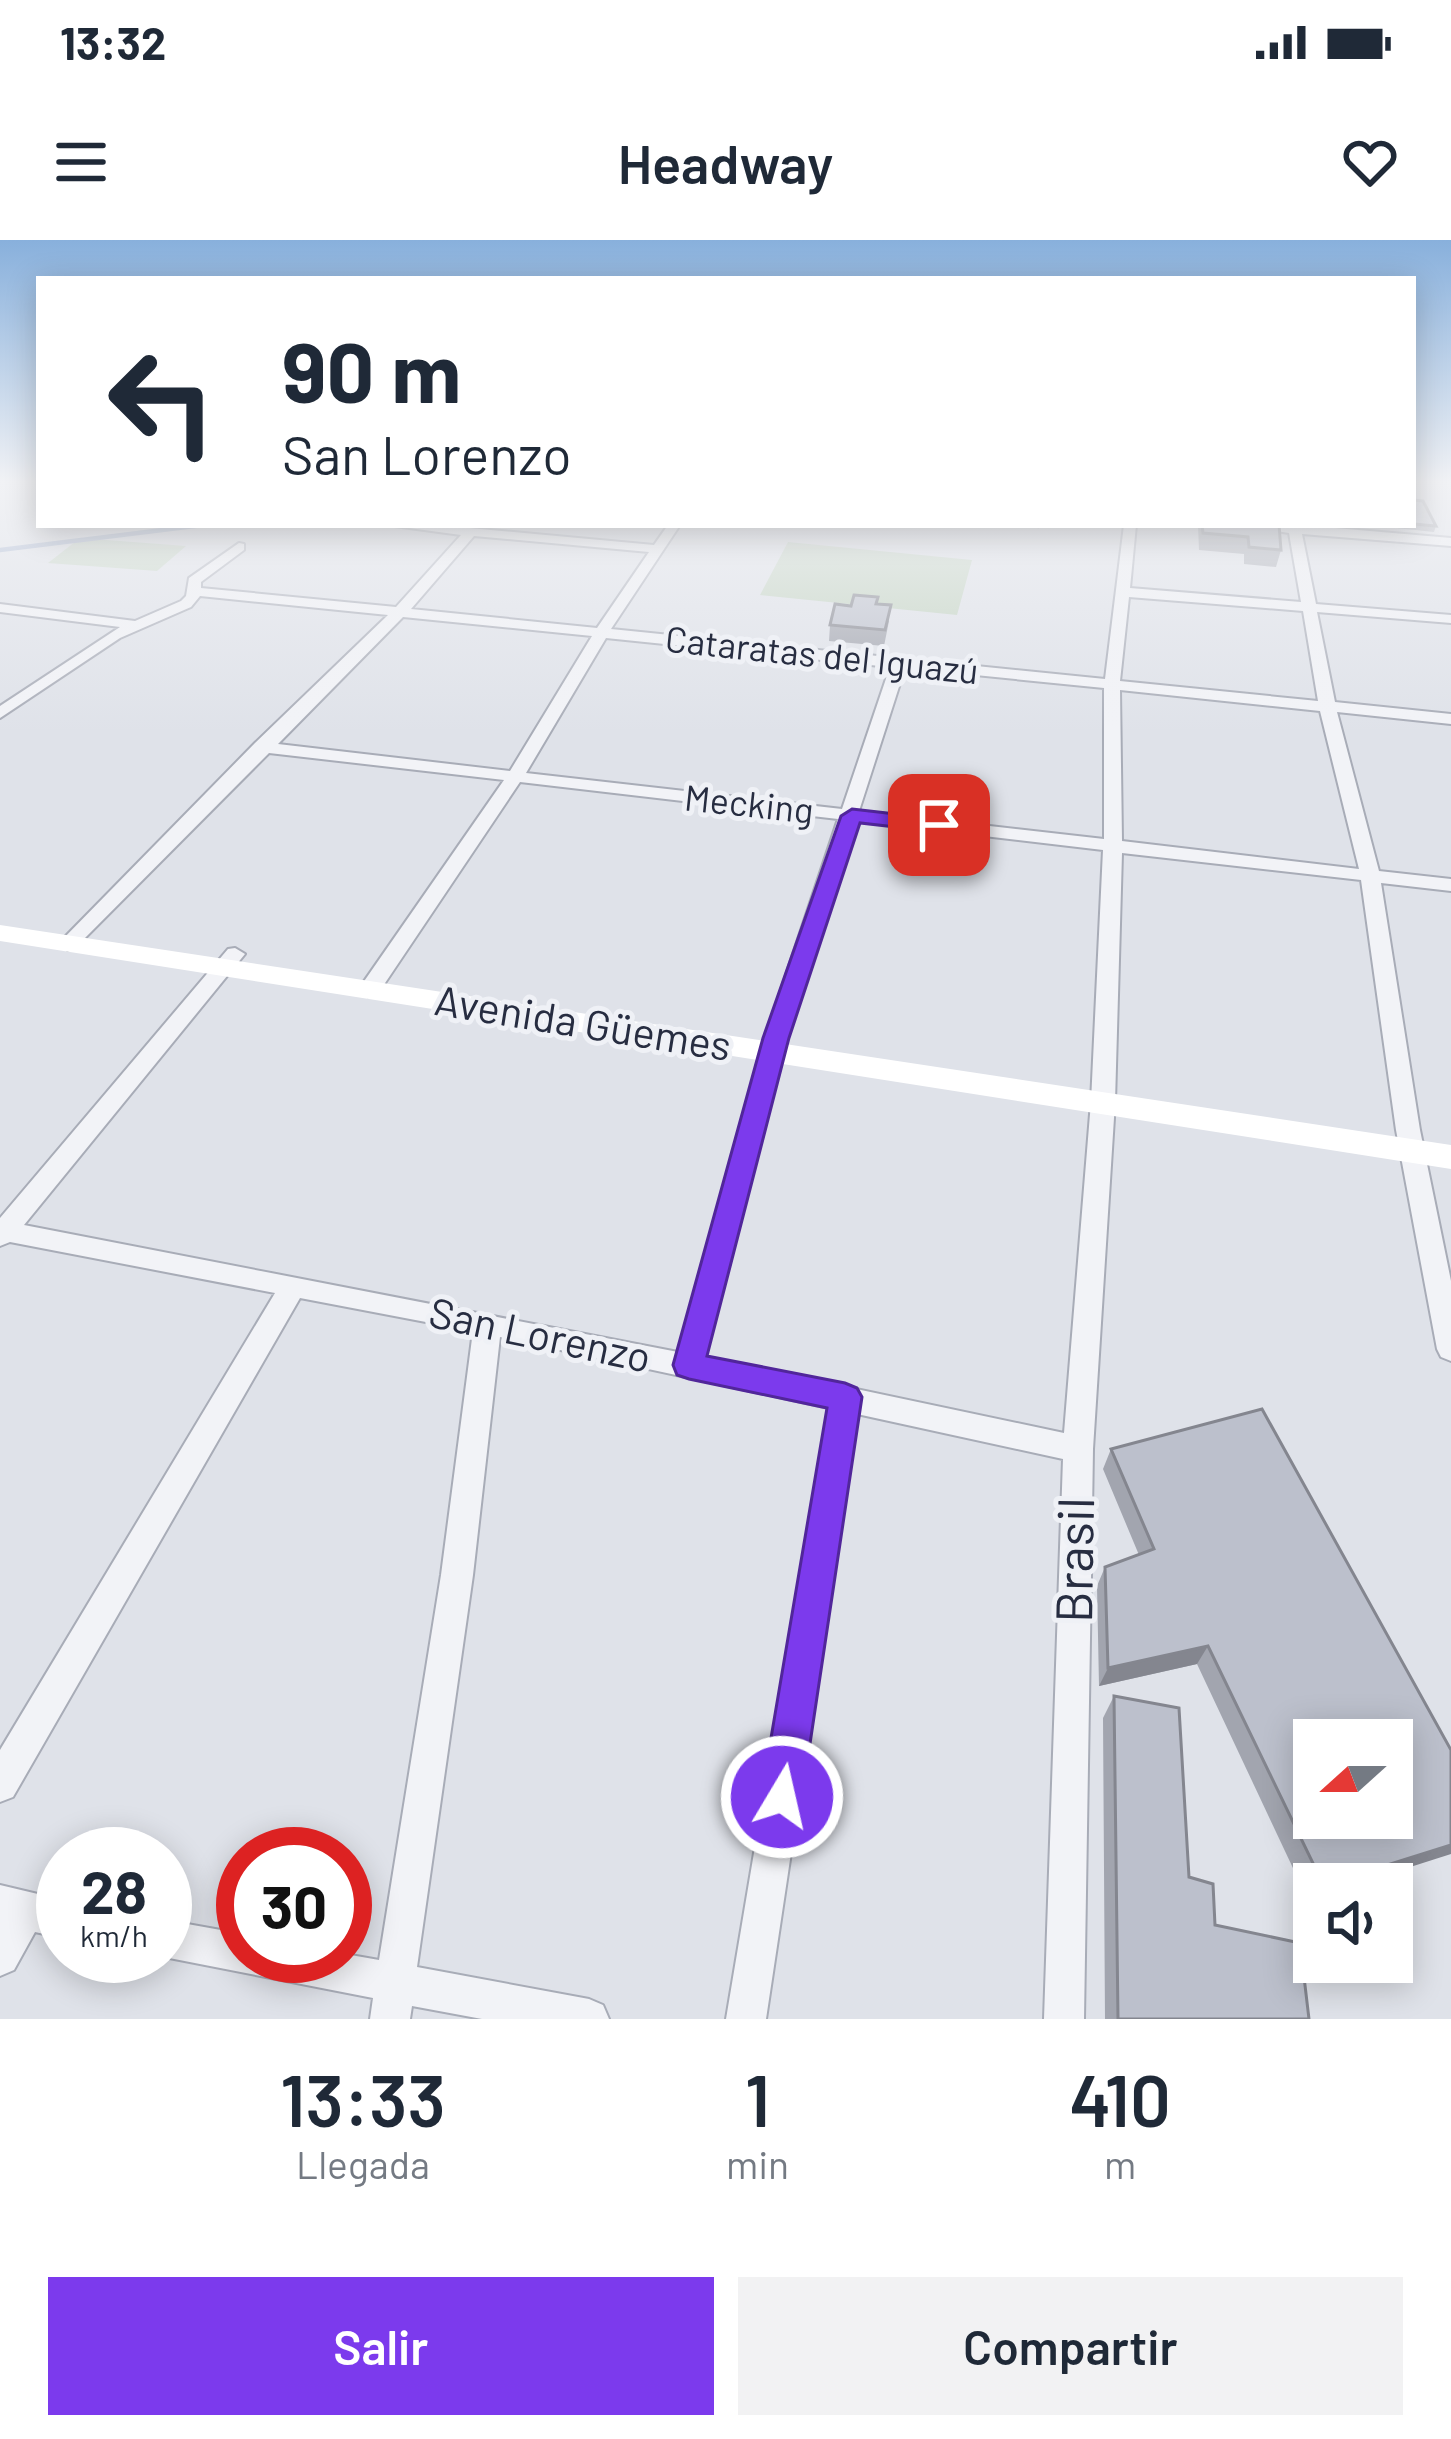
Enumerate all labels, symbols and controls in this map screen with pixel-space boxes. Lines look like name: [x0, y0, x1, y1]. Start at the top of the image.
text: 13:32: [60, 15, 166, 69]
icon: menu: [48, 129, 114, 195]
icon: heart: [1337, 129, 1403, 195]
text: Headway: [618, 130, 833, 195]
text: 90 m: [282, 319, 461, 420]
icon: left: [84, 324, 240, 480]
text: San Lorenzo: [282, 421, 572, 486]
street label: Cataratas del Iguazú: [663, 616, 981, 691]
street label: Mecking: [682, 774, 816, 831]
pin: [888, 774, 990, 876]
icon: arrive: [906, 792, 972, 858]
street label: Avenida Güemes: [431, 973, 735, 1069]
street label: San Lorenzo: [425, 1285, 656, 1381]
street label: Brasil: [1041, 1497, 1104, 1623]
north arrow: [1293, 1719, 1413, 1839]
map controls: [1293, 1719, 1413, 1983]
position arrow: [719, 1734, 845, 1860]
speed limit sign: 30: [216, 1827, 372, 1983]
text: 28: [81, 1854, 147, 1926]
button: sound: [1293, 1863, 1413, 1983]
text: km/h: [80, 1917, 148, 1953]
text: 13:33: [280, 2055, 446, 2141]
text: 1: [745, 2055, 770, 2141]
text: 410: [1069, 2055, 1171, 2141]
text: Llegada: [296, 2140, 430, 2187]
text: min: [726, 2140, 789, 2187]
text: m: [1104, 2140, 1136, 2187]
button: Salir: [48, 2277, 714, 2415]
button: Compartir: [738, 2277, 1403, 2415]

